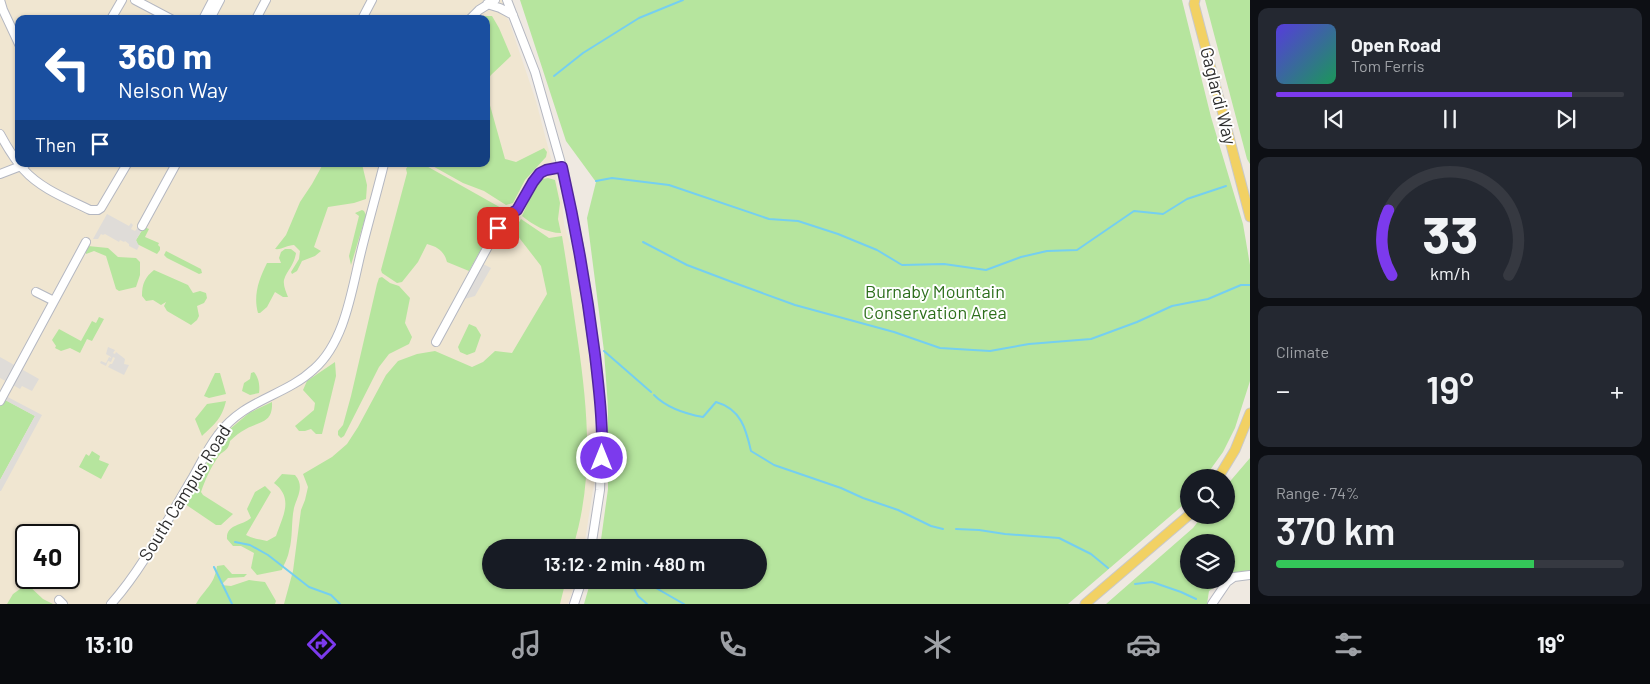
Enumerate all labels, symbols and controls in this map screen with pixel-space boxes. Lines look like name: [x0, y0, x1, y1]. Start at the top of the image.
text: Open Road: [1351, 33, 1441, 56]
text: 360 m: [118, 34, 212, 76]
icon: left: [35, 35, 100, 100]
street label: Gaglardi Way: [1196, 45, 1242, 147]
text: Tom Ferris: [1351, 56, 1425, 75]
text: Nelson Way: [118, 76, 228, 102]
icon: previous: [1320, 105, 1348, 133]
icon: pause: [1436, 105, 1464, 133]
icon: next: [1552, 105, 1580, 133]
icon: arrive: [86, 130, 114, 158]
text: Then: [35, 133, 76, 156]
text: 33: [1422, 202, 1478, 264]
pin: [477, 207, 519, 249]
icon: arrive: [484, 214, 512, 242]
text: km/h: [1430, 262, 1470, 284]
park label: Burnaby Mountain Conservation Area: [863, 280, 1007, 323]
text: Climate: [1276, 342, 1329, 361]
text: 19°: [1426, 366, 1474, 412]
text: −: [1276, 373, 1290, 407]
text: +: [1610, 373, 1624, 407]
street label: South Campus Road: [133, 420, 235, 565]
position arrow: [575, 431, 627, 483]
map controls: [1180, 469, 1235, 589]
button: search: [1180, 469, 1235, 524]
text: Range · 74%: [1276, 483, 1359, 502]
text: 370 km: [1276, 507, 1395, 553]
speed limit sign: 40: [15, 524, 80, 589]
button: layers: [1180, 534, 1235, 589]
text: 13:12 · 2 min · 480 m: [544, 552, 705, 575]
icon: directions: [304, 627, 339, 662]
icon: music: [509, 627, 544, 662]
icon: phone: [715, 627, 750, 662]
icon: climate: [920, 627, 955, 662]
icon: car: [1126, 627, 1161, 662]
icon: filters: [1331, 627, 1366, 662]
text: 13:10: [85, 631, 133, 657]
text: 19°: [1537, 631, 1565, 657]

